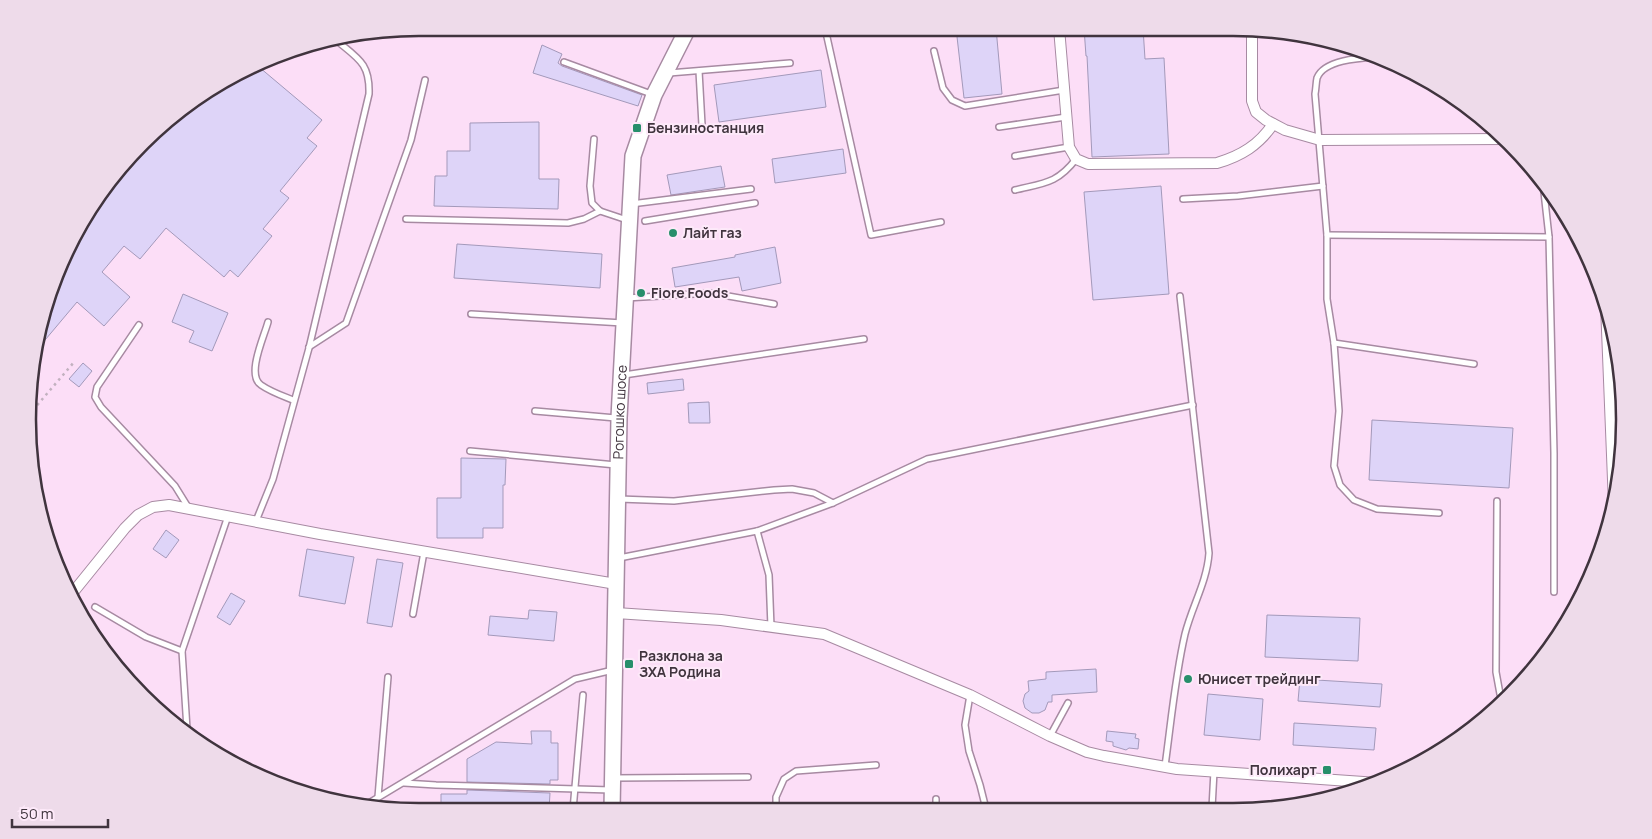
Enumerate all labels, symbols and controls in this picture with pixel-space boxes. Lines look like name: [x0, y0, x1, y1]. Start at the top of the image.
place label: Бензиностанция: [647, 118, 764, 137]
marker: Бензиностанция: [631, 122, 643, 134]
place label: Лайт газ: [683, 223, 742, 242]
marker: Лайт газ: [667, 227, 679, 239]
place label: Fiore Foods: [651, 283, 729, 302]
marker: Fiore Foods: [635, 287, 647, 299]
street label: Рогошко шосе: [608, 364, 631, 460]
place label: Разклона за ЗХА Родина: [639, 646, 723, 681]
marker: Разклона за ЗХА Родина: [623, 658, 635, 670]
place label: Юнисет трейдинг: [1198, 669, 1321, 688]
marker: Юнисет трейдинг: [1182, 673, 1194, 685]
place label: Полихарт: [1250, 760, 1318, 779]
marker: Полихарт: [1321, 764, 1333, 776]
scale bar: [12, 796, 109, 828]
text: 50 m: [20, 803, 54, 824]

